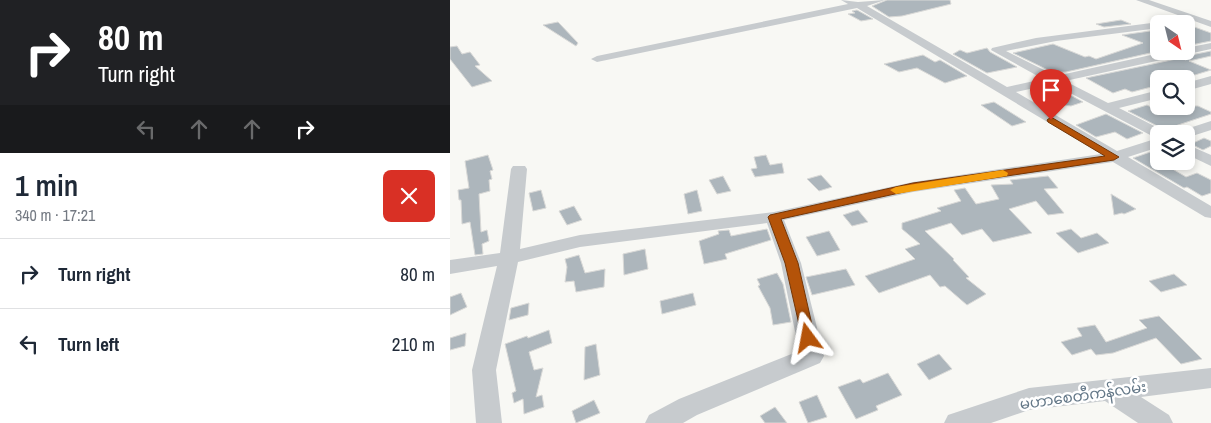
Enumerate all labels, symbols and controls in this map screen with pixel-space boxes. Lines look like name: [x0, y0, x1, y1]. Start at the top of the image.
text: 80 m: [98, 14, 163, 61]
north arrow: [1150, 15, 1195, 60]
map controls: [1150, 15, 1195, 170]
icon: right: [15, 20, 80, 85]
text: Turn right: [98, 59, 175, 89]
pin: [1030, 69, 1072, 120]
button: search: [1150, 70, 1195, 115]
icon: arrive: [1037, 76, 1065, 104]
icon: left: [132, 115, 160, 143]
icon: ahead: [185, 115, 213, 143]
icon: ahead: [238, 115, 266, 143]
icon: right: [291, 115, 319, 143]
button: layers: [1150, 125, 1195, 170]
text: 1 min: [15, 165, 78, 205]
button: close: [383, 170, 435, 222]
text: 340 m · 17:21: [15, 204, 95, 226]
icon: right: [15, 260, 43, 288]
text: Turn right: [58, 261, 130, 287]
text: 80 m: [400, 261, 435, 287]
position arrow: [781, 311, 833, 363]
icon: left: [15, 330, 43, 358]
text: Turn left: [58, 331, 119, 357]
text: 210 m: [392, 331, 435, 357]
street label: မဟာစေတီကန်လမ်း: [1018, 376, 1148, 416]

